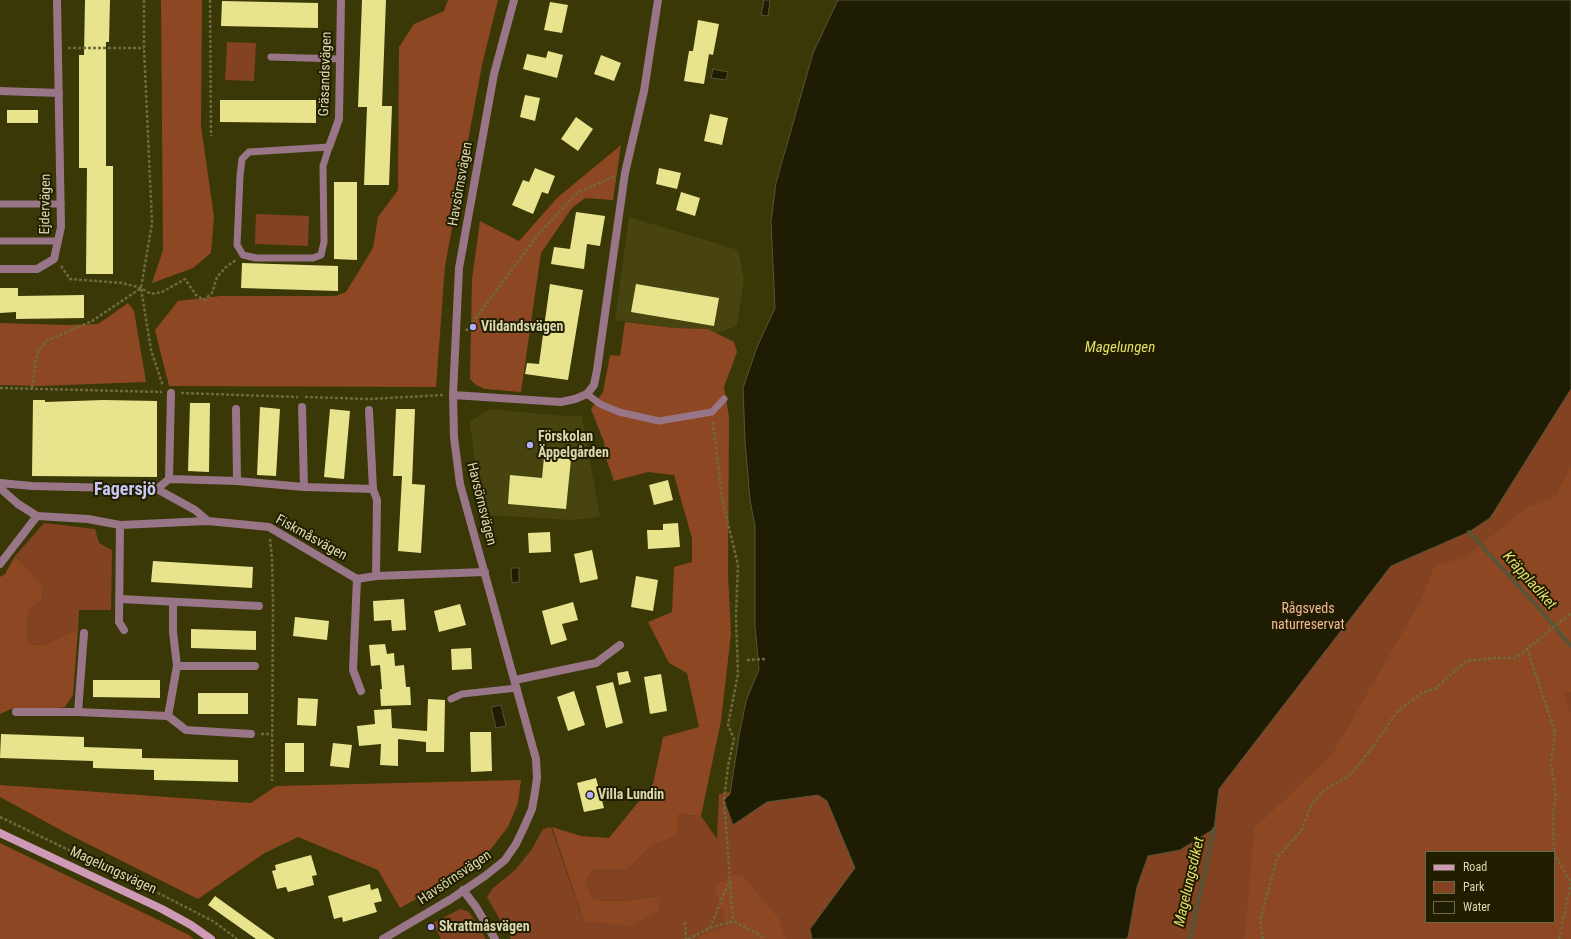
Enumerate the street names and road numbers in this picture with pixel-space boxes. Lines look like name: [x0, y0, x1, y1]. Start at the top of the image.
street label: Gräsandsvägen: [316, 31, 336, 117]
street label: Havsörnsvägen: [445, 141, 477, 227]
street label: Ejdervägen: [37, 173, 55, 235]
street label: Havsörnsvägen: [463, 461, 499, 547]
street label: Fiskmåsvägen: [272, 511, 350, 565]
street label: Magelungsvägen: [67, 844, 159, 898]
street label: Havsörnsvägen: [415, 847, 495, 909]

